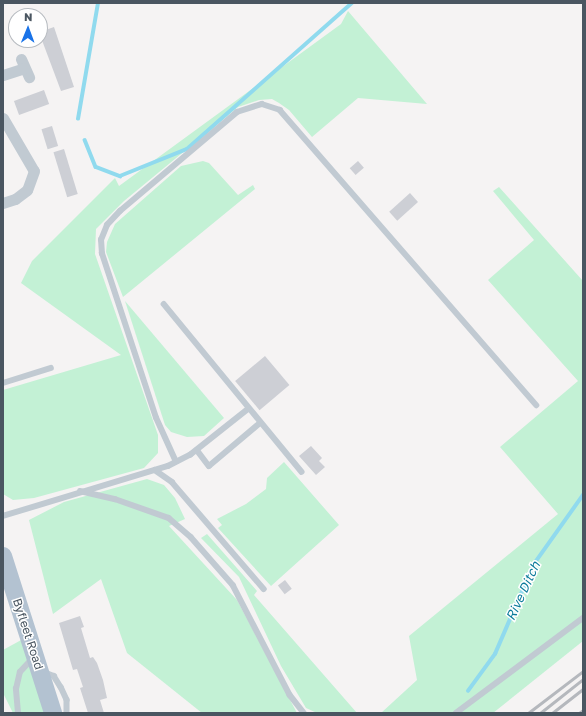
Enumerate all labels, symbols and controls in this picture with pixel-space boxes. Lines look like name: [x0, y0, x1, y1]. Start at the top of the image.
north arrow: [8, 8, 48, 48]
text: N: [24, 10, 33, 23]
water label: Rive Ditch: [503, 559, 543, 623]
street label: Byfleet Road: [10, 597, 46, 671]

